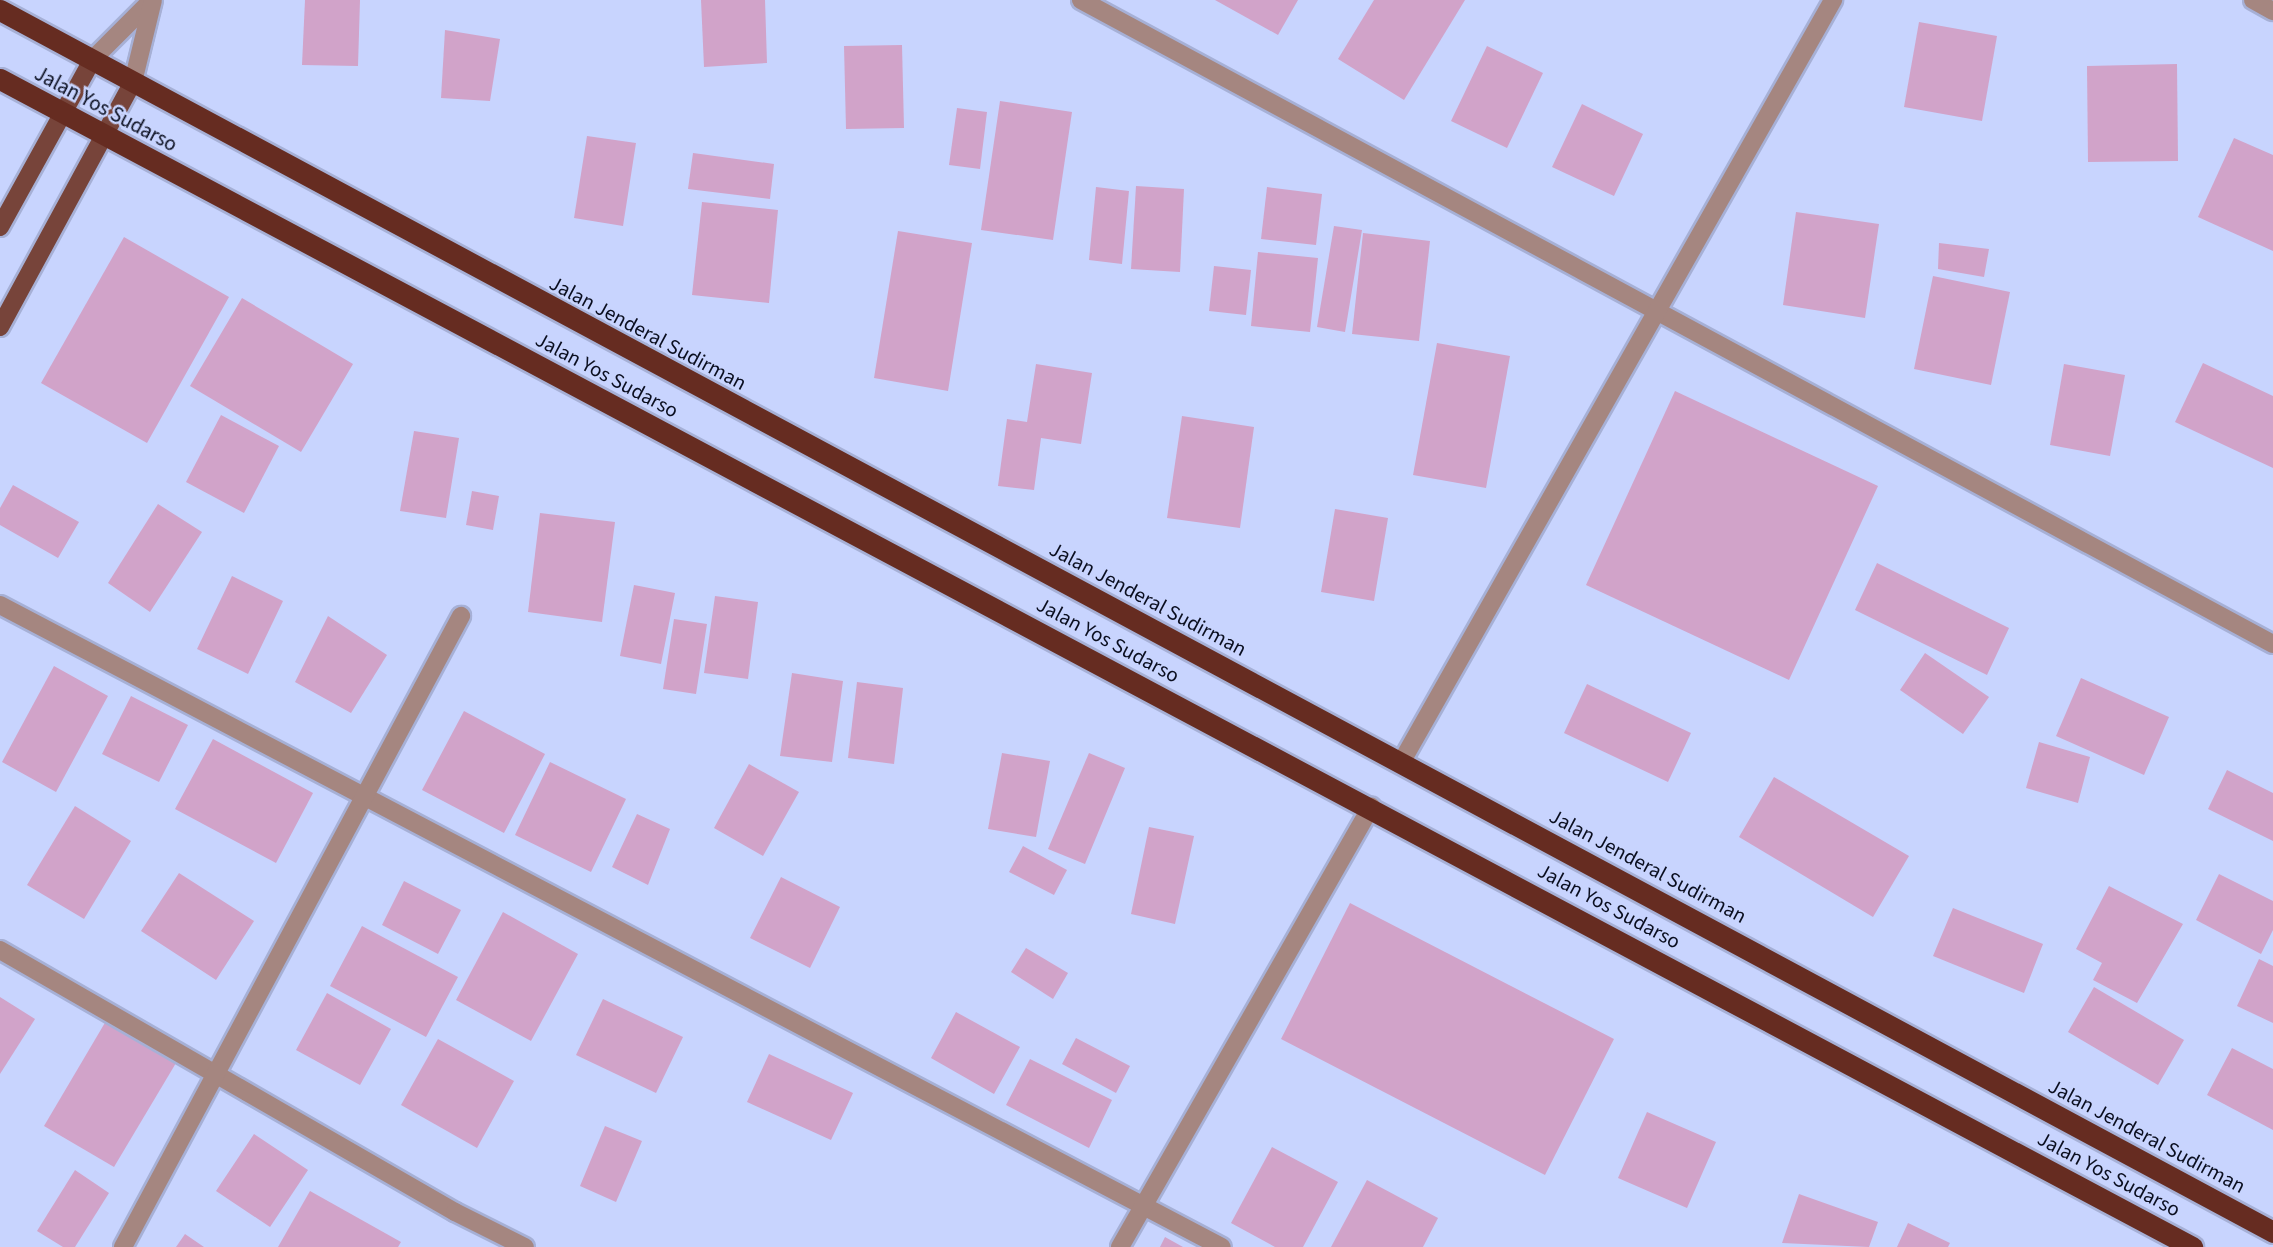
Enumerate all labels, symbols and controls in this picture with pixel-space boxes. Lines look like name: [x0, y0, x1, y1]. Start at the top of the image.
street label: Jalan Yos Sudarso: [30, 61, 182, 157]
street label: Jalan Jenderal Sudirman: [545, 270, 751, 396]
street label: Jalan Yos Sudarso: [531, 327, 683, 423]
street label: Jalan Jenderal Sudirman: [1045, 536, 1251, 662]
street label: Jalan Yos Sudarso: [1032, 592, 1184, 688]
street label: Jalan Jenderal Sudirman: [1545, 803, 1751, 929]
street label: Jalan Yos Sudarso: [1533, 858, 1685, 954]
street label: Jalan Jenderal Sudirman: [2044, 1073, 2250, 1199]
street label: Jalan Yos Sudarso: [2033, 1126, 2185, 1222]

